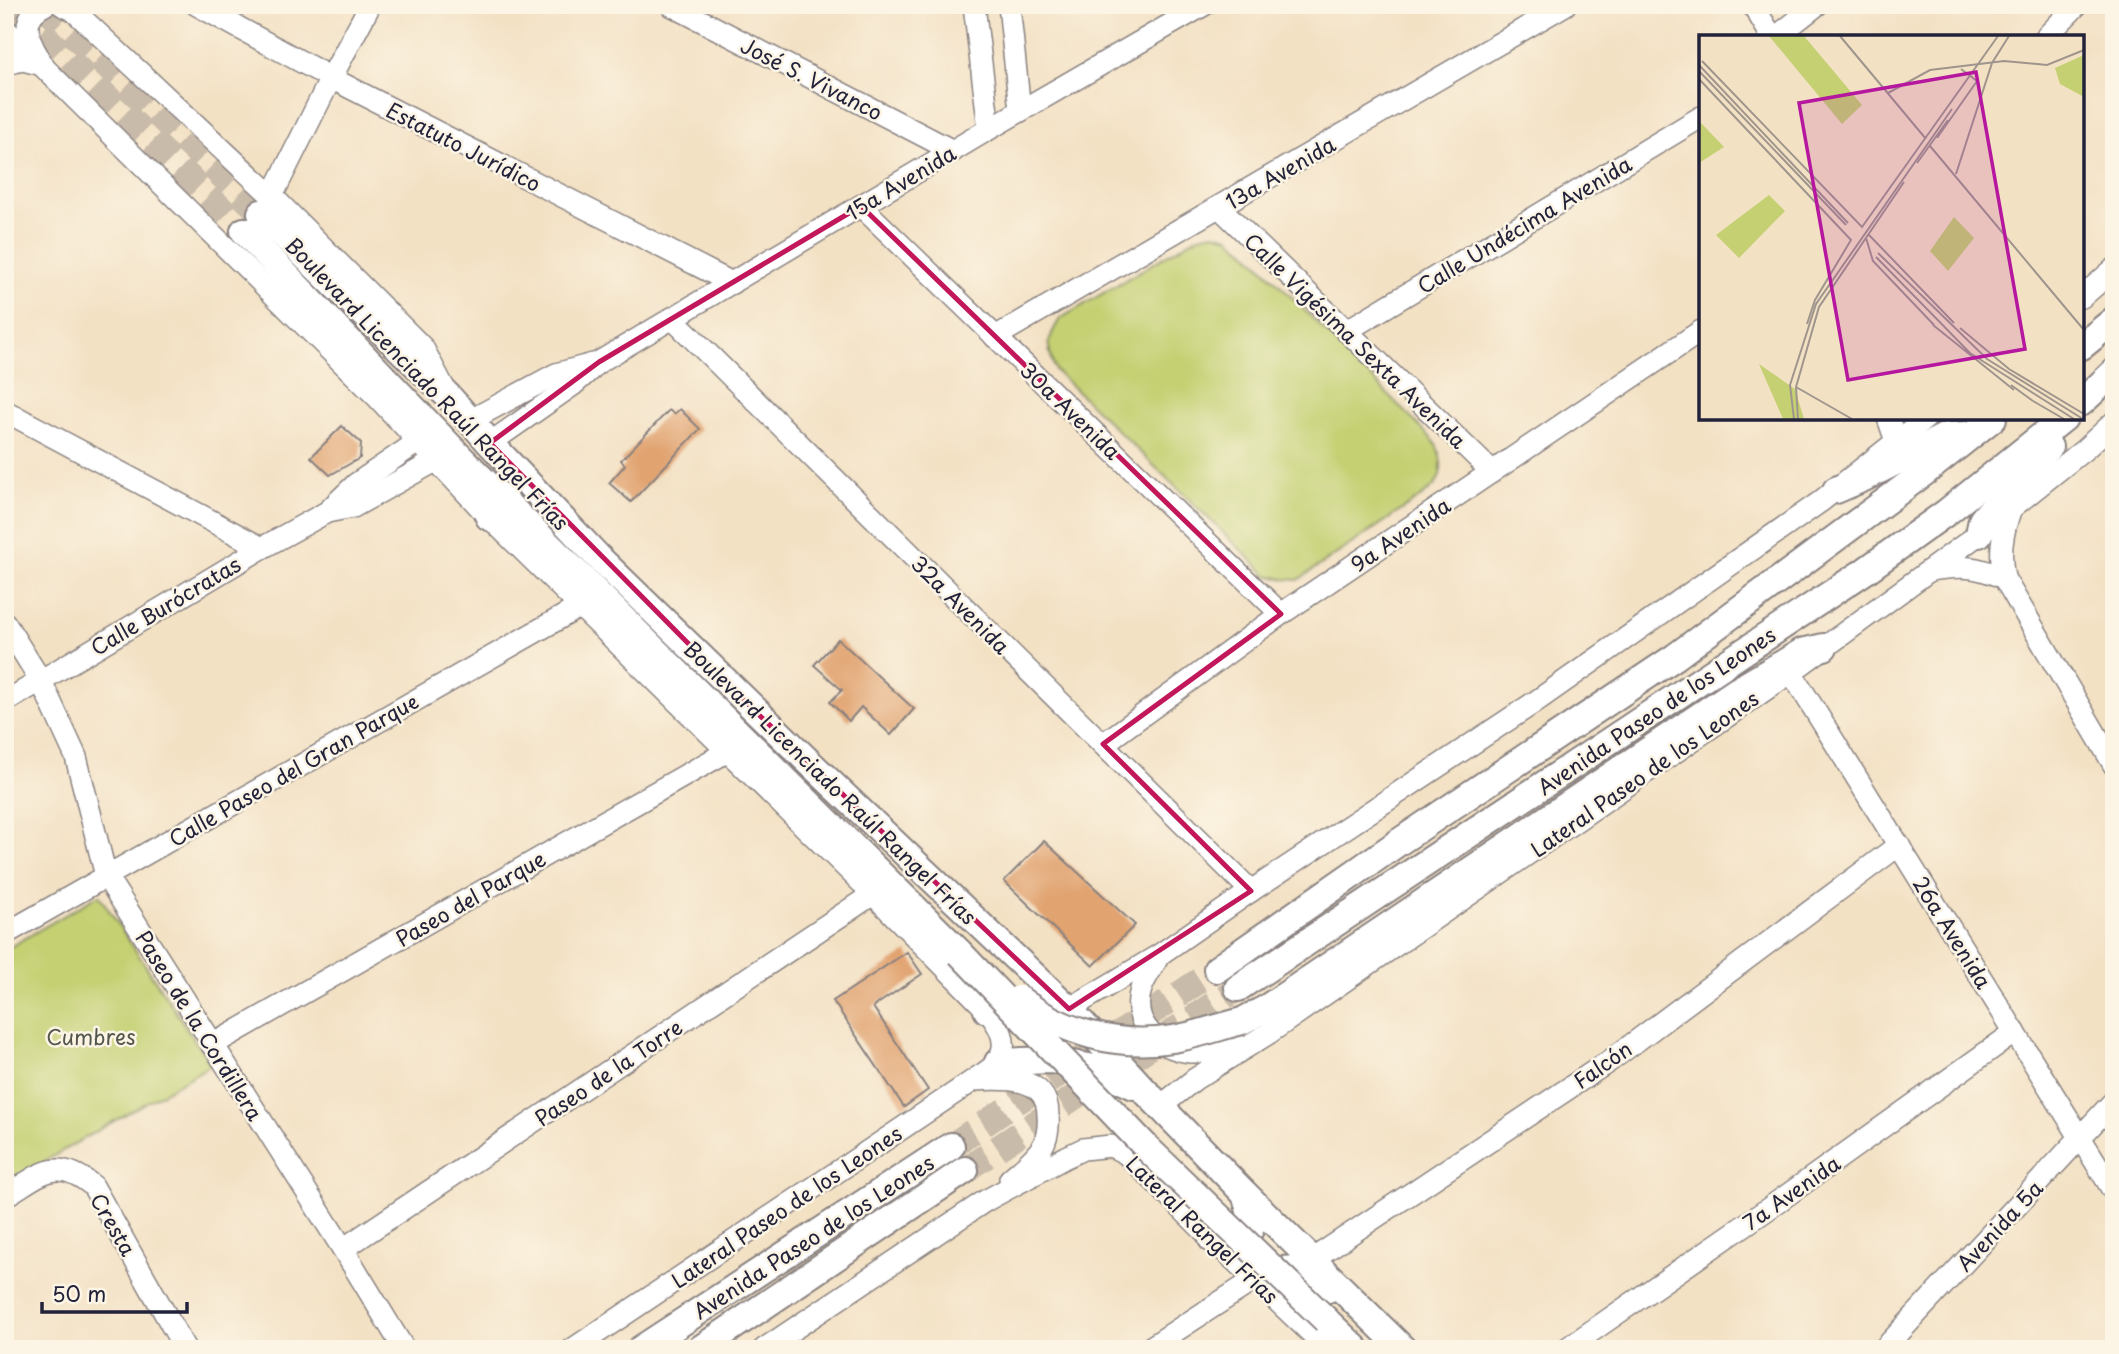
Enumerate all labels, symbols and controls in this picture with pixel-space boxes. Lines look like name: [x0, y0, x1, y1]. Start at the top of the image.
street label: José S. Vivanco: [735, 28, 889, 128]
inset map: [1699, 35, 2084, 420]
street label: Estatuto Jurídico: [381, 93, 547, 199]
street label: 13a Avenida: [1219, 127, 1342, 216]
street label: 15a Avenida: [839, 136, 962, 228]
street label: Calle Undécima Avenida: [1411, 147, 1638, 301]
street label: Calle Vigésima Sexta Avenida: [1238, 225, 1475, 456]
street label: Boulevard Licenciado Raúl Rangel Frías: [279, 229, 577, 537]
street label: 30a Avenida: [1013, 354, 1129, 467]
street label: 9a Avenida: [1344, 488, 1457, 579]
street label: Calle Burócratas: [84, 547, 246, 663]
street label: 32a Avenida: [904, 547, 1018, 661]
street label: Avenida Paseo de los Leones: [1530, 618, 1782, 802]
street label: Boulevard Licenciado Raúl Rangel Frías: [677, 633, 985, 931]
street label: Lateral Paseo de los Leones: [1523, 682, 1765, 864]
street label: Calle Paseo del Gran Parque: [162, 684, 424, 854]
street label: Paseo del Parque: [389, 842, 551, 954]
street label: 26a Avenida: [1906, 870, 2001, 995]
street label: Paseo de la Cordillera: [128, 924, 272, 1127]
street label: Paseo de la Torre: [528, 1011, 688, 1133]
park label: Cumbres: [46, 1020, 136, 1052]
street label: Falcón: [1566, 1032, 1638, 1096]
street label: Lateral Paseo de los Leones: [664, 1117, 908, 1295]
street label: Avenida Paseo de los Leones: [686, 1146, 940, 1326]
street label: 7a Avenida: [1736, 1146, 1847, 1237]
street label: Lateral Rangel Frías: [1119, 1147, 1287, 1311]
street label: Avenida 5a: [1948, 1172, 2050, 1278]
street label: Cresta: [83, 1187, 145, 1261]
scale bar: [42, 1270, 187, 1314]
text: 50 m: [52, 1277, 106, 1309]

